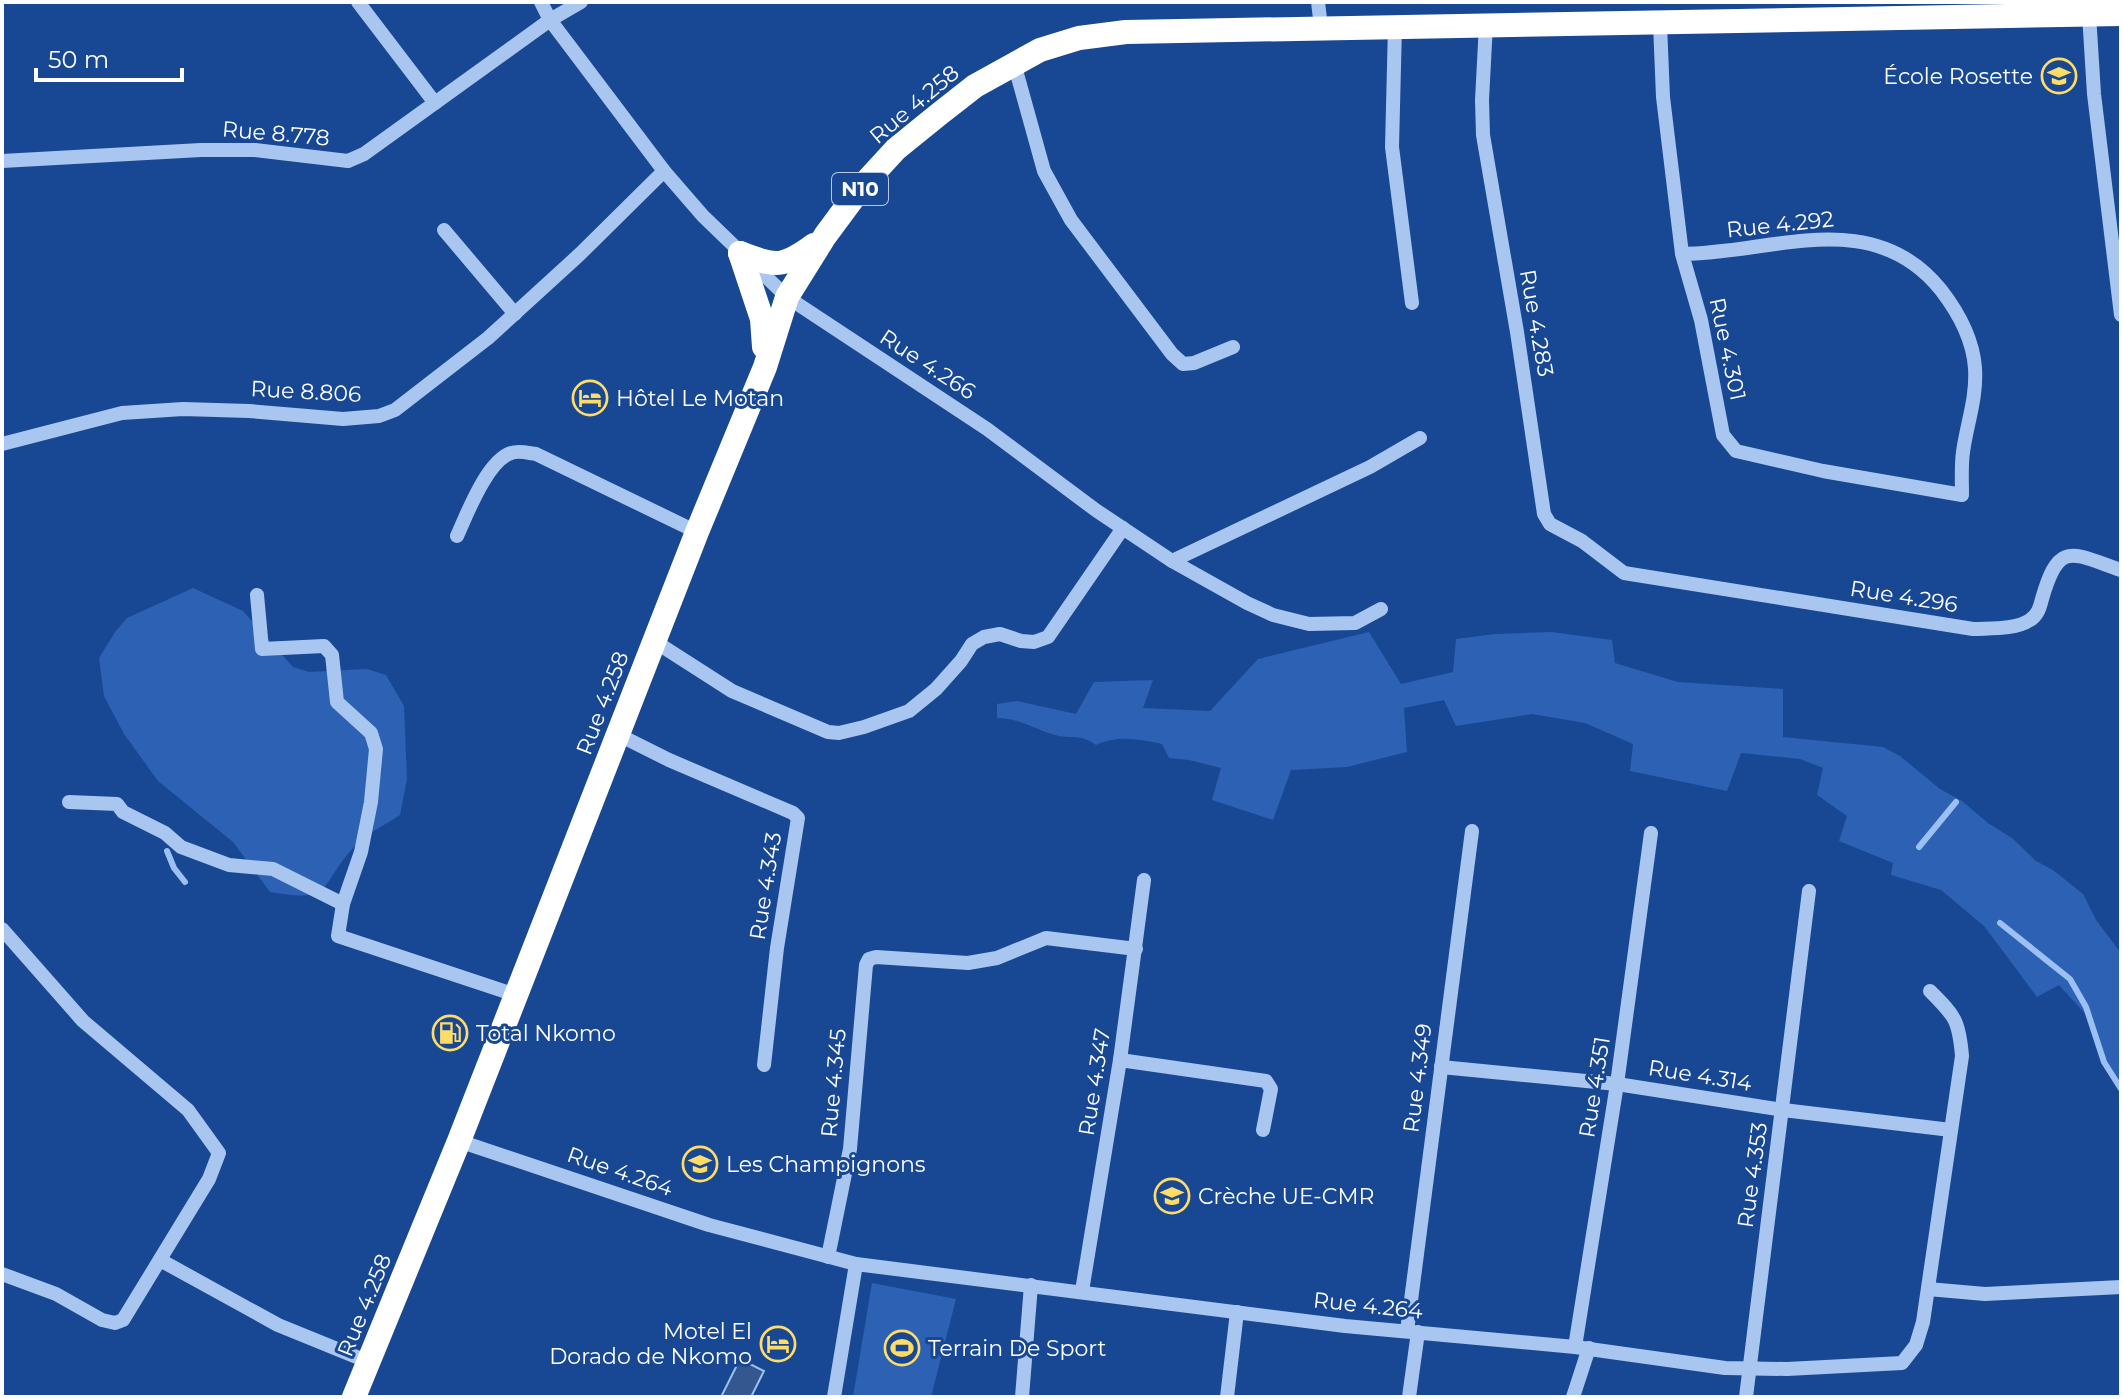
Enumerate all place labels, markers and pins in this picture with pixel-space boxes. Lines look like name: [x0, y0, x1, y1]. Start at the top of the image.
school or university icon: École Rosette: [2040, 57, 2078, 95]
place label: École Rosette: [1883, 63, 2033, 90]
hotel icon: Hôtel Le Motan: [571, 379, 609, 417]
place label: Hôtel Le Motan: [616, 385, 784, 412]
fuel station icon: Total Nkomo: [431, 1014, 469, 1052]
place label: Total Nkomo: [476, 1020, 616, 1047]
school or university icon: Les Champignons: [681, 1145, 719, 1183]
place label: Les Champignons: [726, 1151, 926, 1178]
school or university icon: Crèche UE-CMR: [1153, 1177, 1191, 1215]
place label: Crèche UE-CMR: [1198, 1183, 1374, 1210]
place label: Motel El Dorado de Nkomo: [549, 1318, 752, 1370]
hotel icon: Motel El Dorado de Nkomo: [759, 1325, 797, 1363]
sports icon: Terrain De Sport: [883, 1329, 921, 1367]
place label: Terrain De Sport: [928, 1335, 1106, 1362]

